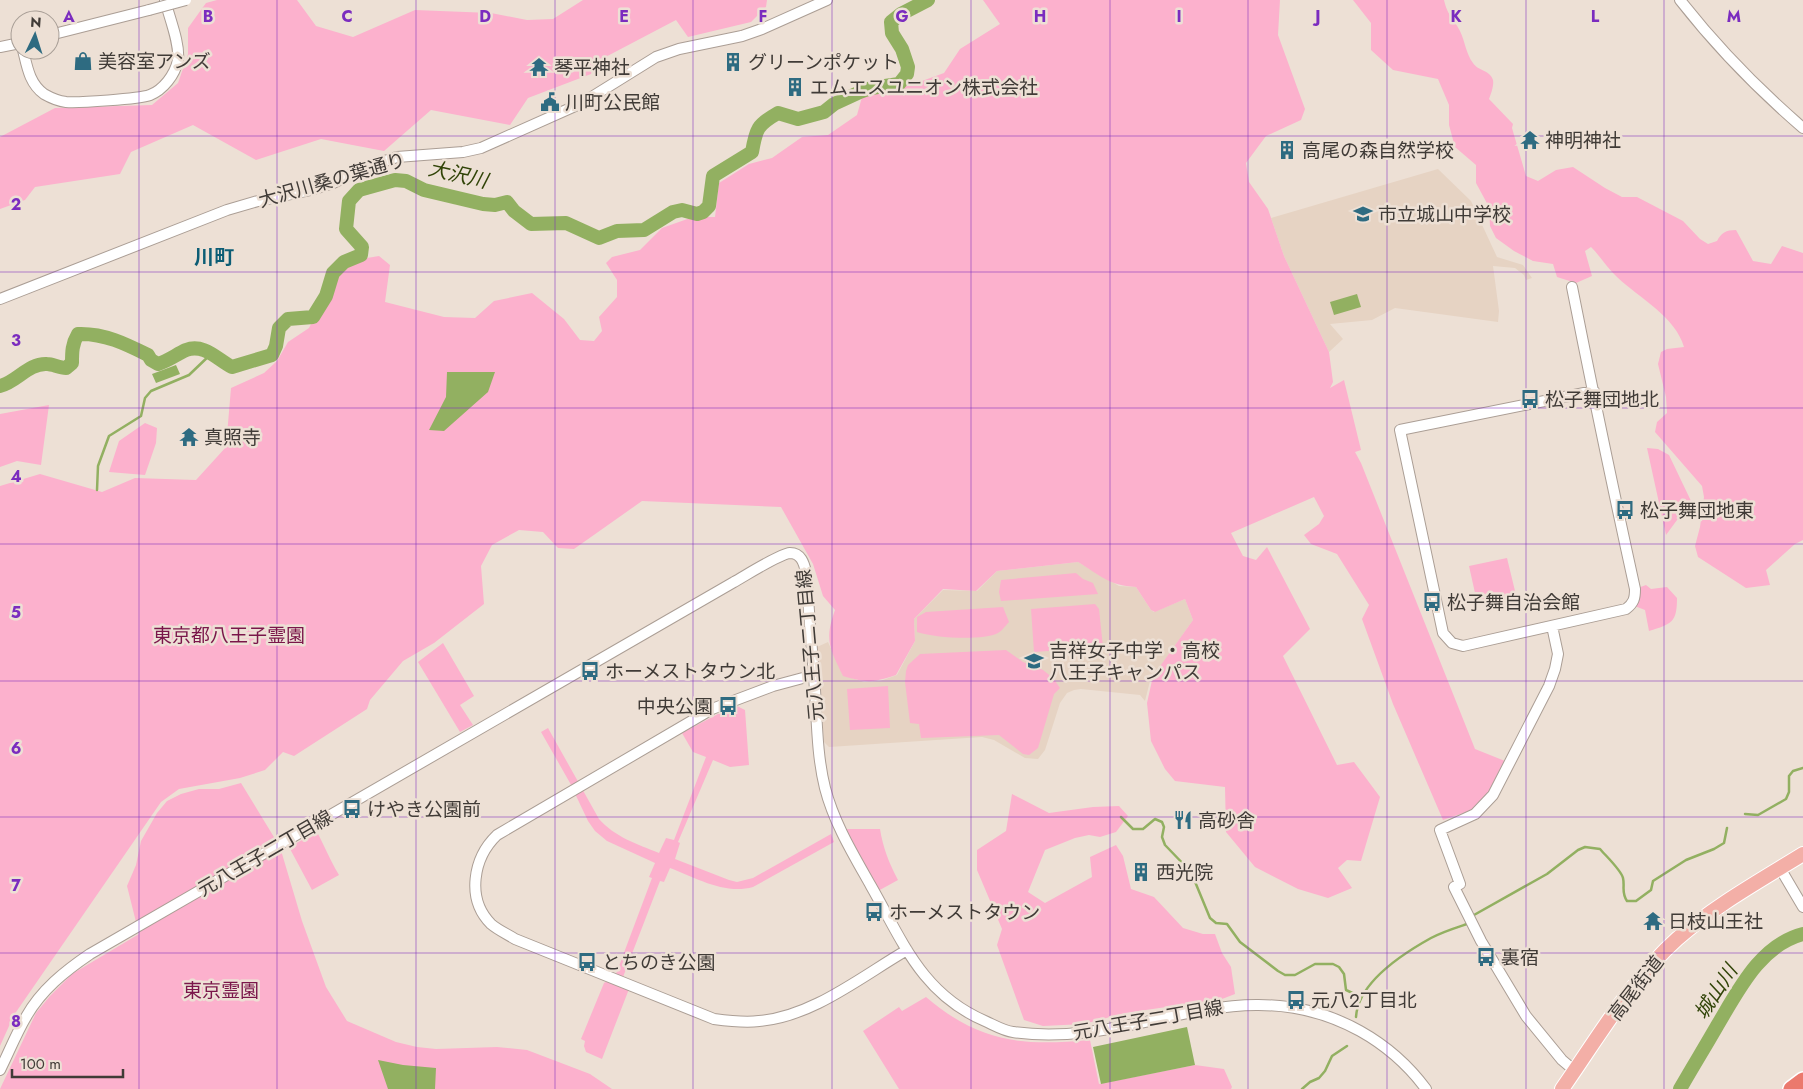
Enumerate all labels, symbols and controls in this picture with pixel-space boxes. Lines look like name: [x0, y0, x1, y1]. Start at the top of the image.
text: A: [62, 5, 75, 28]
text: B: [203, 5, 213, 28]
text: C: [341, 5, 353, 28]
text: D: [479, 5, 491, 28]
text: E: [619, 5, 629, 28]
text: F: [759, 5, 767, 28]
text: G: [895, 5, 909, 28]
text: H: [1034, 5, 1046, 28]
text: I: [1176, 5, 1182, 28]
text: J: [1312, 5, 1321, 28]
text: K: [1450, 5, 1462, 28]
text: L: [1591, 5, 1600, 28]
text: M: [1727, 5, 1741, 28]
north arrow: [10, 10, 60, 60]
text: N: [30, 12, 42, 32]
place label: 美容室アンズ: [98, 48, 211, 75]
place label: グリーンポケット: [748, 49, 899, 76]
shop icon: 美容室アンズ: [72, 50, 94, 72]
building icon: グリーンポケット: [722, 51, 744, 73]
place label: 琴平神社: [554, 54, 630, 81]
temple icon: 琴平神社: [528, 56, 550, 78]
place label: エムエスユニオン株式会社: [810, 74, 1038, 101]
building icon: エムエスユニオン株式会社: [784, 76, 806, 98]
place label: 川町公民館: [565, 89, 660, 116]
public building icon: 川町公民館: [539, 91, 561, 113]
place label: 神明神社: [1545, 127, 1621, 154]
temple icon: 神明神社: [1519, 129, 1541, 151]
place label: 高尾の森自然学校: [1302, 137, 1454, 164]
building icon: 高尾の森自然学校: [1276, 139, 1298, 161]
street label: 大沢川桑の葉通り: [255, 146, 409, 214]
water label: 大沢川: [426, 154, 492, 196]
text: 2: [11, 193, 21, 216]
place label: 市立城山中学校: [1378, 201, 1511, 228]
school or university icon: 市立城山中学校: [1352, 203, 1374, 225]
district label: 川町: [194, 243, 234, 272]
text: 3: [11, 329, 21, 352]
place label: 松子舞団地北: [1545, 386, 1659, 413]
bus stop icon: 松子舞団地北: [1519, 388, 1541, 410]
place label: 真照寺: [204, 424, 261, 451]
temple icon: 真照寺: [178, 426, 200, 448]
text: 4: [10, 465, 22, 488]
place label: 松子舞団地東: [1640, 497, 1754, 524]
bus stop icon: 松子舞団地東: [1614, 499, 1636, 521]
street label: 元八王子二丁目線: [790, 568, 830, 722]
place label: 松子舞自治会館: [1447, 589, 1580, 616]
bus stop icon: 松子舞自治会館: [1421, 591, 1443, 613]
text: 5: [11, 601, 21, 624]
park label: 東京都八王子霊園: [153, 622, 305, 649]
place label: 吉祥女子中学・高校 八王子キャンパス: [1049, 637, 1220, 686]
school or university icon: 吉祥女子中学・高校 八王子キャンパス: [1023, 650, 1045, 672]
place label: ホーメストタウン北: [605, 658, 775, 685]
bus stop icon: ホーメストタウン北: [579, 660, 601, 682]
place label: 中央公園: [637, 693, 713, 720]
bus stop icon: 中央公園: [717, 695, 739, 717]
text: 6: [11, 737, 21, 760]
place label: けやき公園前: [367, 796, 481, 823]
bus stop icon: けやき公園前: [341, 798, 363, 820]
street label: 元八王子二丁目線: [192, 803, 338, 903]
place label: 高砂舎: [1198, 807, 1255, 834]
restaurant icon: 高砂舎: [1172, 809, 1194, 831]
place label: 西光院: [1156, 859, 1213, 886]
building icon: 西光院: [1130, 861, 1152, 883]
text: 7: [11, 874, 21, 897]
place label: ホーメストタウン: [889, 899, 1040, 926]
bus stop icon: ホーメストタウン: [863, 901, 885, 923]
place label: 日枝山王社: [1668, 908, 1763, 935]
temple icon: 日枝山王社: [1642, 910, 1664, 932]
place label: 裏宿: [1501, 944, 1539, 971]
bus stop icon: 裏宿: [1475, 946, 1497, 968]
place label: とちのき公園: [602, 949, 715, 976]
street label: 高尾街道: [1602, 950, 1670, 1026]
bus stop icon: とちのき公園: [576, 951, 598, 973]
water label: 城山川: [1688, 957, 1746, 1025]
park label: 東京霊園: [183, 977, 259, 1004]
place label: 元八2丁目北: [1311, 987, 1417, 1014]
bus stop icon: 元八2丁目北: [1285, 989, 1307, 1011]
street label: 元八王子二丁目線: [1071, 994, 1225, 1046]
text: 8: [11, 1010, 21, 1033]
scale bar: [12, 1046, 124, 1078]
text: 100 m: [20, 1053, 61, 1075]

